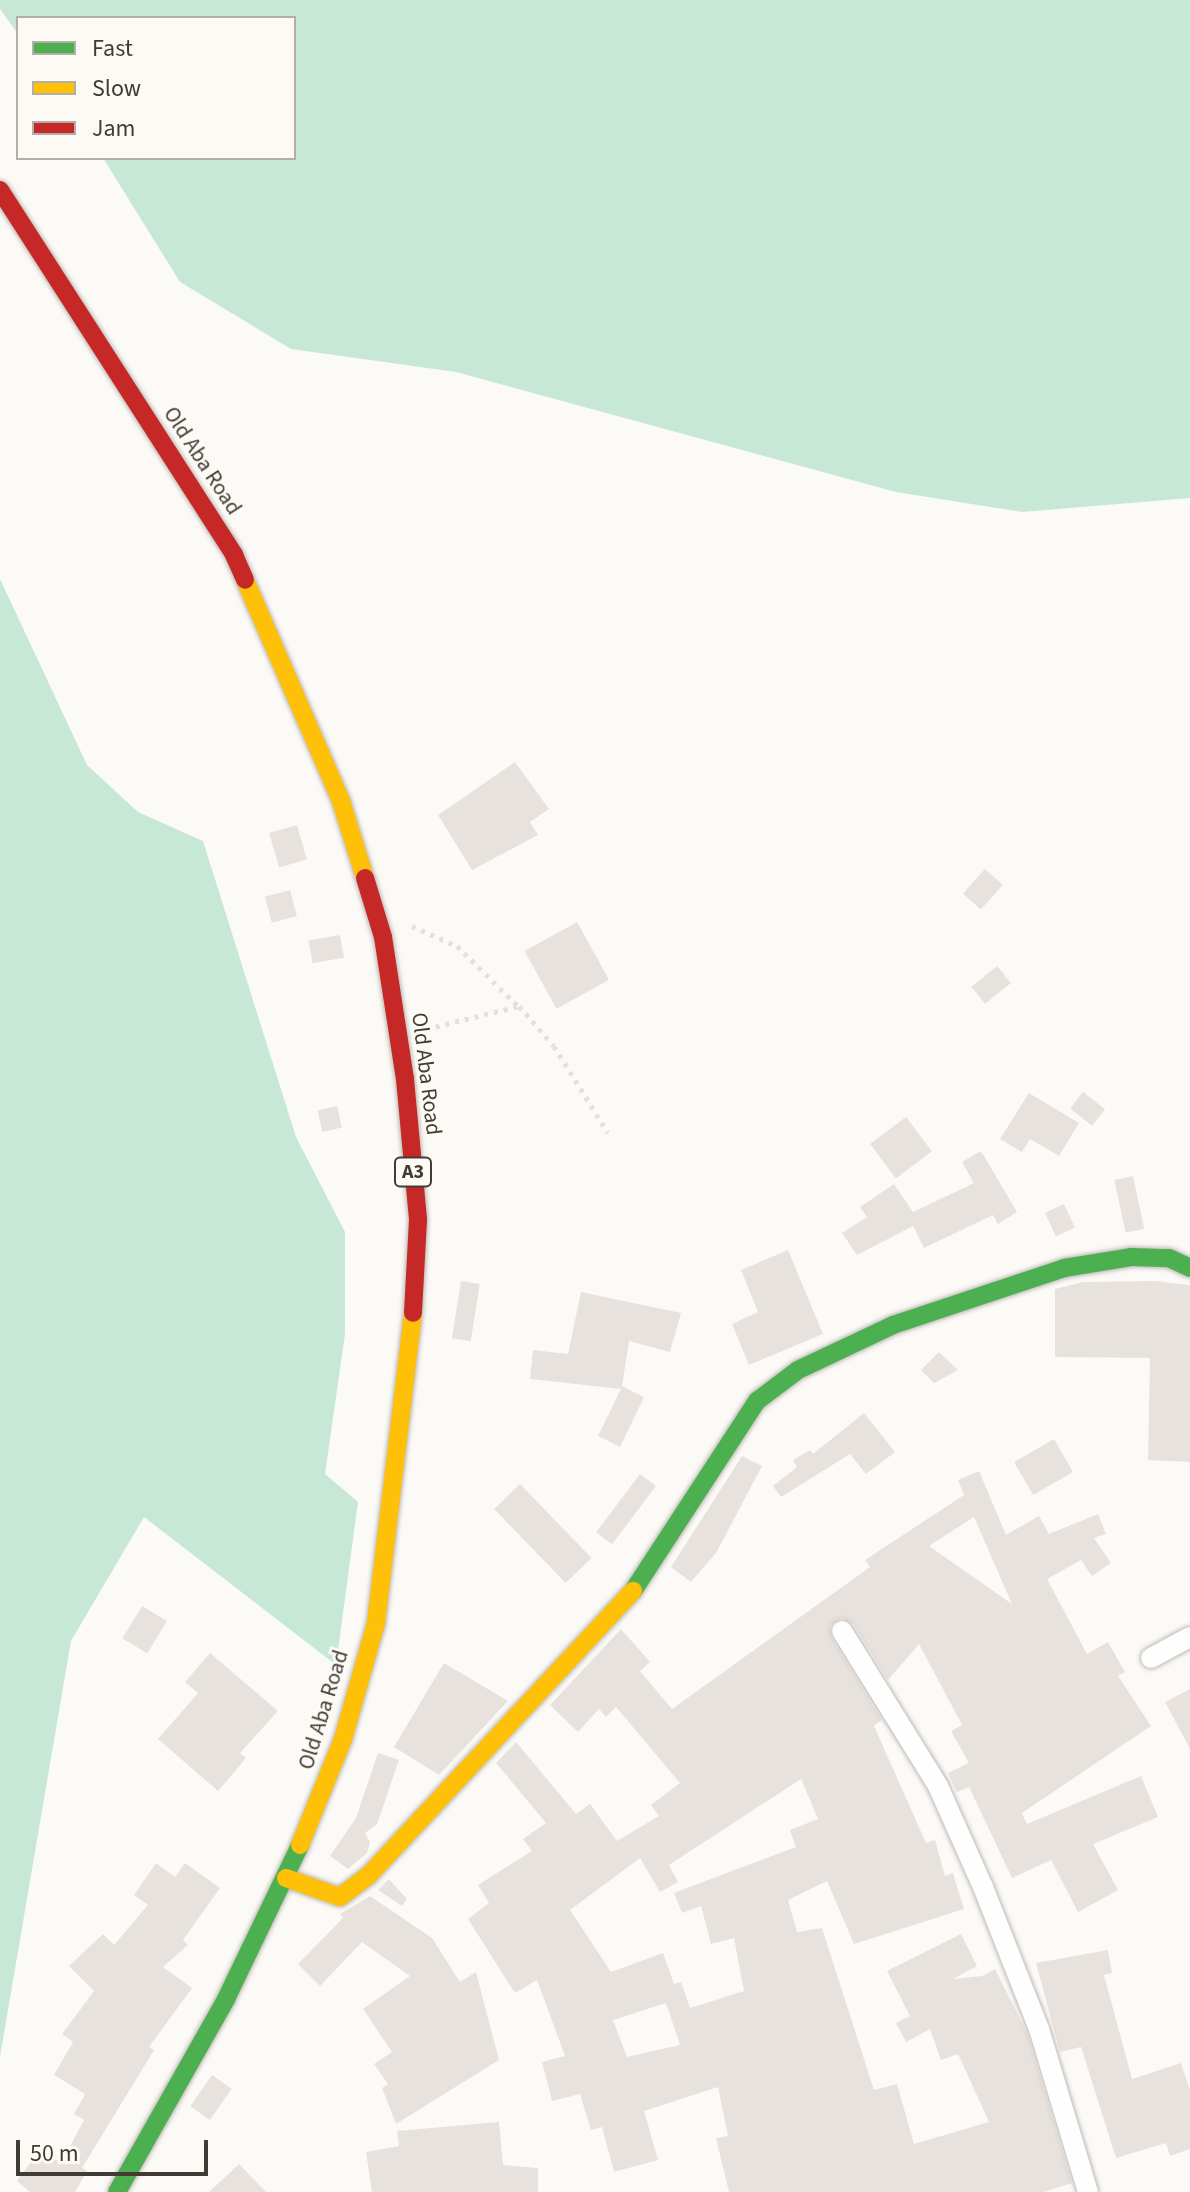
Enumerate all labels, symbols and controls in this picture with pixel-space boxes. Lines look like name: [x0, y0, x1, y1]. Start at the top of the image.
legend: [16, 16, 296, 160]
text: Fast: [92, 31, 133, 66]
text: Slow: [92, 71, 141, 106]
text: Jam: [92, 111, 136, 146]
street label: Old Aba Road: [157, 402, 247, 520]
street label: Old Aba Road: [405, 1011, 447, 1137]
road number: A3: [393, 1156, 433, 1188]
street label: Old Aba Road: [293, 1647, 355, 1773]
scale bar: [20, 2124, 212, 2174]
text: 50 m: [30, 2136, 79, 2171]

